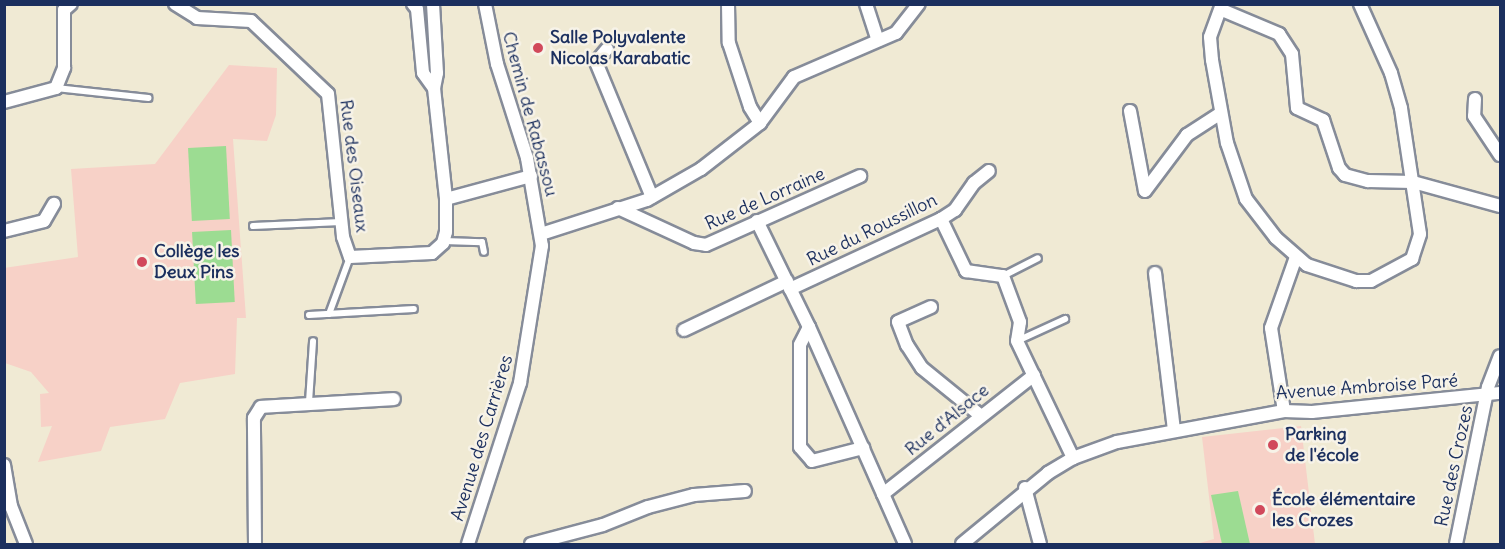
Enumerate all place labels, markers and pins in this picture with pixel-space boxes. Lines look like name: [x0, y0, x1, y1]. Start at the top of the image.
place label: Salle Polyvalente Nicolas Karabatic: [550, 27, 690, 70]
marker: Salle Polyvalente Nicolas Karabatic: [531, 41, 545, 55]
place label: Collège les Deux Pins: [154, 241, 239, 284]
marker: Collège les Deux Pins: [135, 255, 149, 269]
place label: Parking de l'école: [1285, 424, 1359, 466]
marker: Parking de l'école: [1266, 438, 1280, 452]
place label: École élémentaire les Crozes: [1272, 489, 1415, 532]
marker: École élémentaire les Crozes: [1253, 503, 1267, 517]

